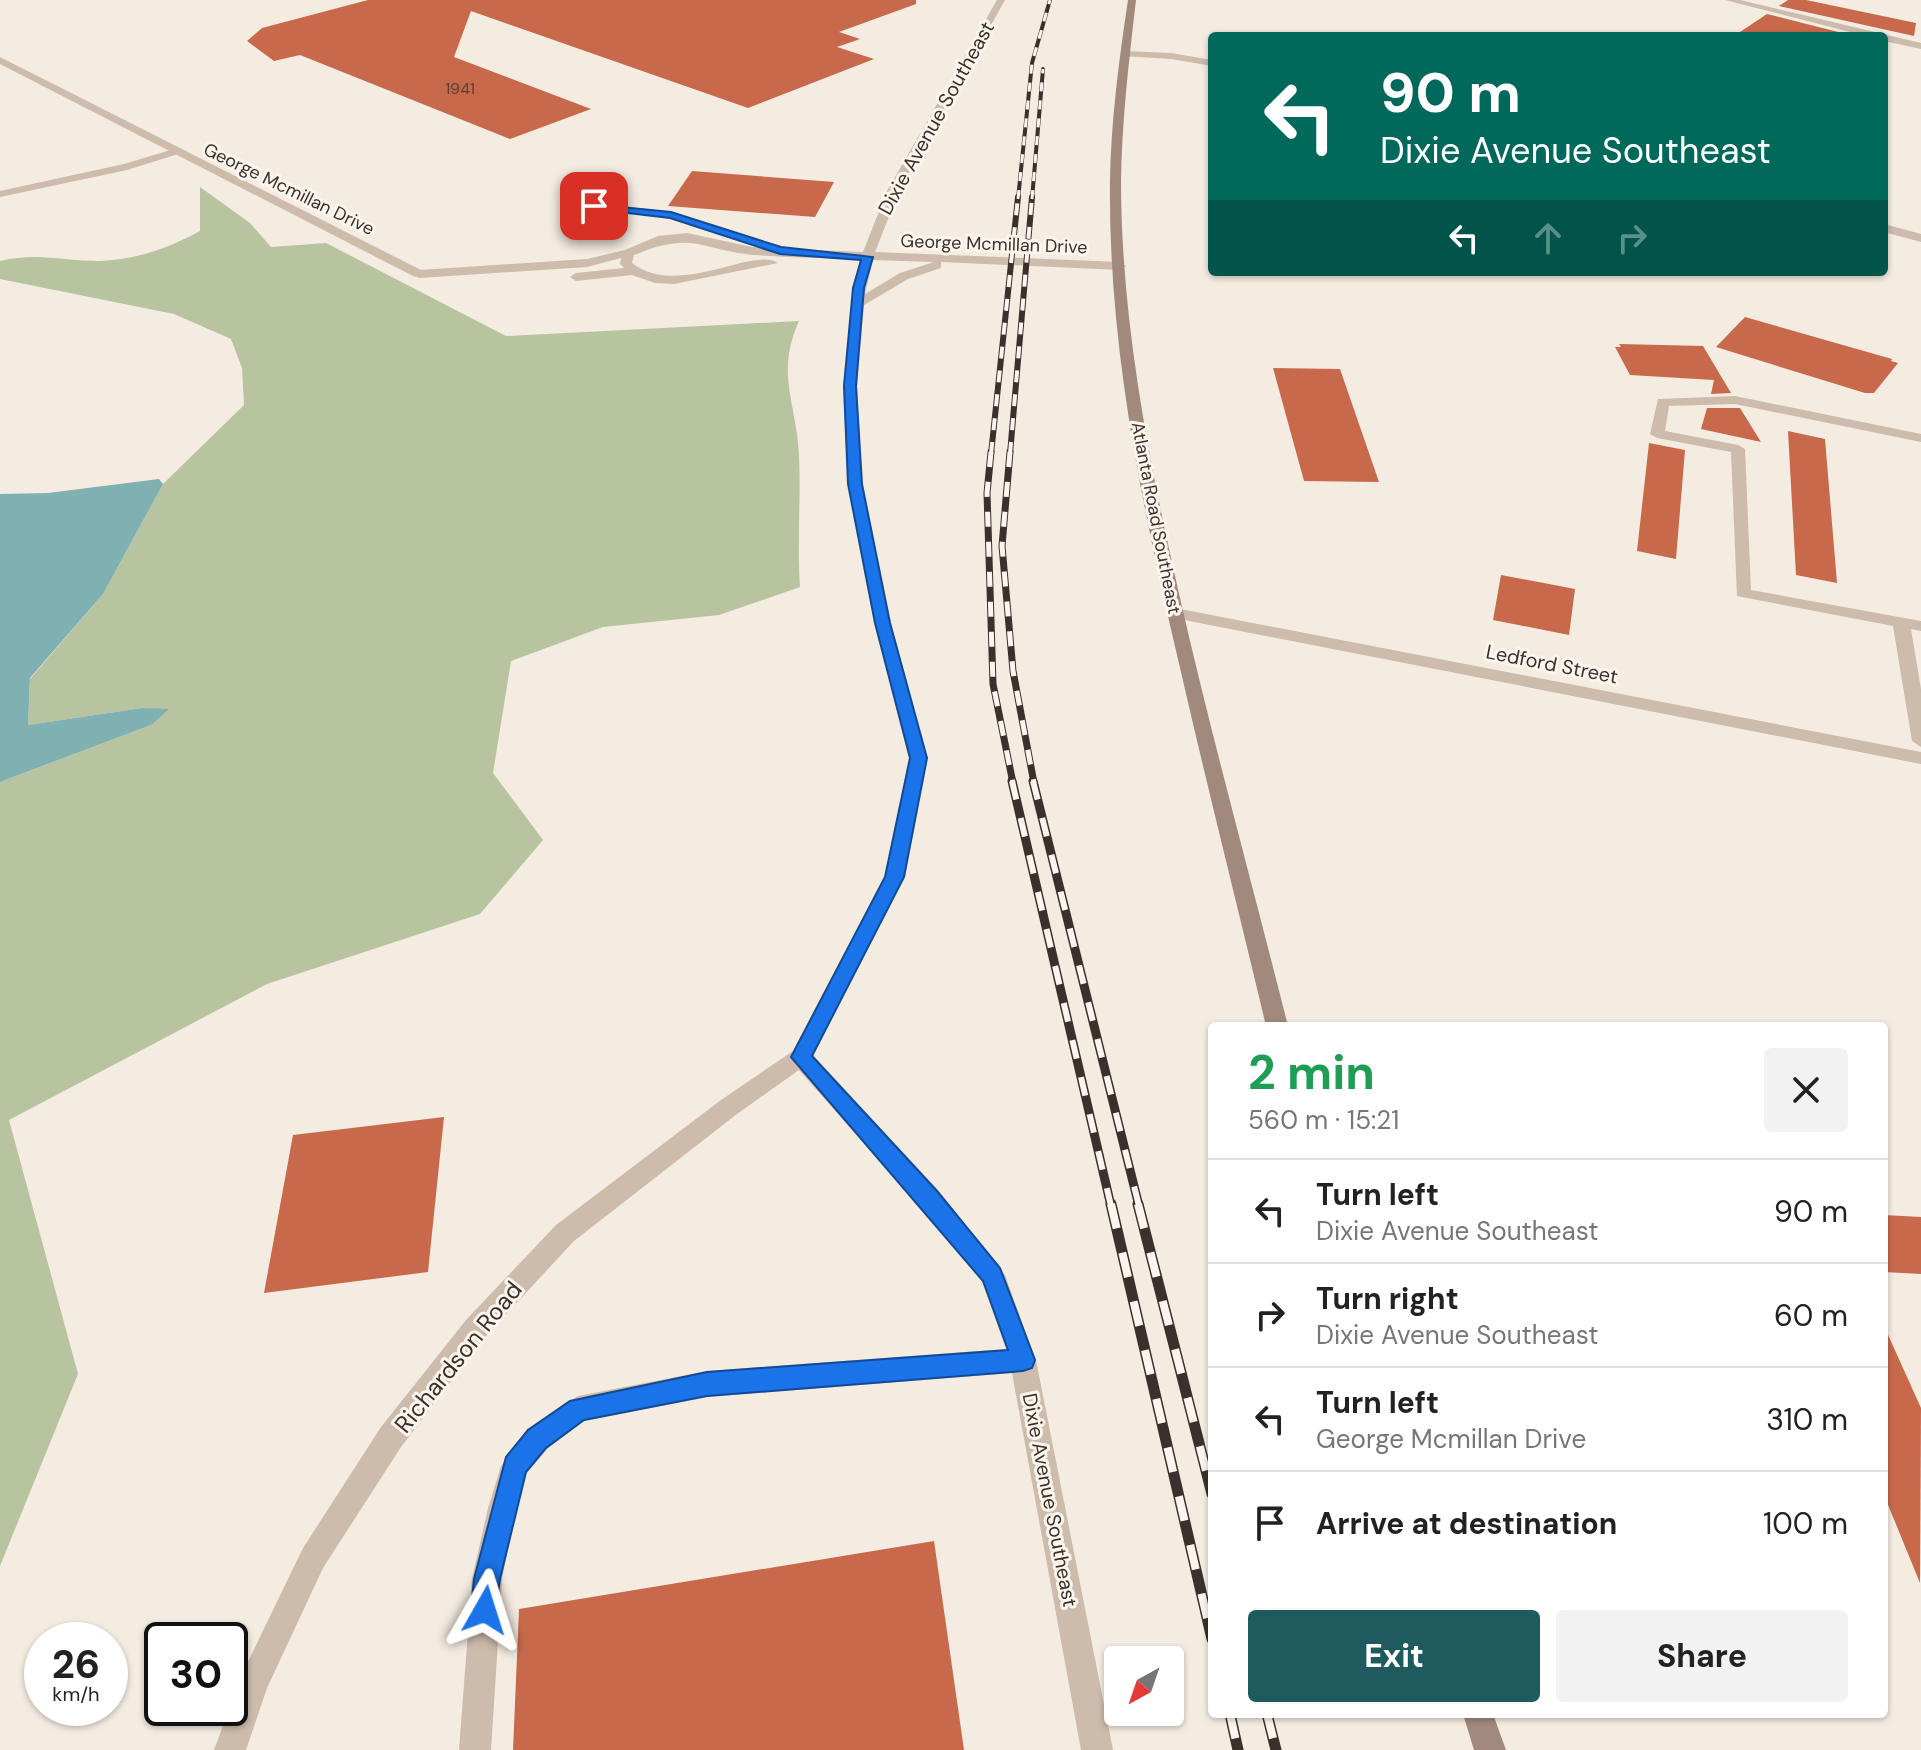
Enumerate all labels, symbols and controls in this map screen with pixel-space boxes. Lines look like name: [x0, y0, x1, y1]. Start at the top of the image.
street label: Dixie Avenue Southeast: [872, 17, 1000, 219]
text: 90 m: [1380, 56, 1521, 129]
icon: left: [1248, 64, 1352, 168]
house number: 1941: [445, 78, 475, 99]
text: Dixie Avenue Southeast: [1380, 127, 1771, 174]
street label: George Mcmillan Drive: [200, 137, 378, 241]
pin: [560, 172, 628, 240]
icon: arrive: [572, 184, 616, 228]
icon: left: [1442, 216, 1486, 260]
icon: ahead: [1526, 216, 1570, 260]
icon: right: [1610, 216, 1654, 260]
street label: George Mcmillan Drive: [900, 229, 1088, 259]
street label: Atlanta Road Southeast: [1126, 420, 1186, 616]
street label: Ledford Street: [1484, 638, 1620, 690]
text: 2 min: [1248, 1041, 1375, 1104]
button: close: [1764, 1048, 1848, 1132]
text: 560 m · 15:21: [1248, 1103, 1399, 1137]
text: Turn left: [1316, 1175, 1439, 1214]
icon: left: [1248, 1189, 1292, 1233]
text: 90 m: [1774, 1192, 1848, 1231]
text: Dixie Avenue Southeast: [1316, 1214, 1598, 1248]
street label: Richardson Road: [387, 1275, 529, 1439]
text: Turn right: [1316, 1279, 1459, 1318]
icon: right: [1248, 1293, 1292, 1337]
text: 60 m: [1774, 1296, 1848, 1335]
text: Dixie Avenue Southeast: [1316, 1318, 1598, 1352]
text: Turn left: [1316, 1383, 1439, 1422]
street label: Dixie Avenue Southeast: [1017, 1391, 1084, 1609]
icon: left: [1248, 1397, 1292, 1441]
text: 310 m: [1766, 1400, 1848, 1439]
text: George Mcmillan Drive: [1316, 1422, 1586, 1456]
icon: arrive: [1248, 1501, 1292, 1545]
text: Arrive at destination: [1316, 1504, 1617, 1543]
text: 100 m: [1763, 1504, 1848, 1543]
position arrow: [443, 1568, 527, 1652]
button: Exit: [1248, 1610, 1540, 1702]
button: Share: [1556, 1610, 1848, 1702]
speed limit sign: 30: [144, 1622, 248, 1726]
text: 26: [52, 1638, 100, 1690]
north arrow: [1104, 1646, 1184, 1726]
map controls: [1104, 1646, 1184, 1726]
text: km/h: [52, 1681, 100, 1707]

